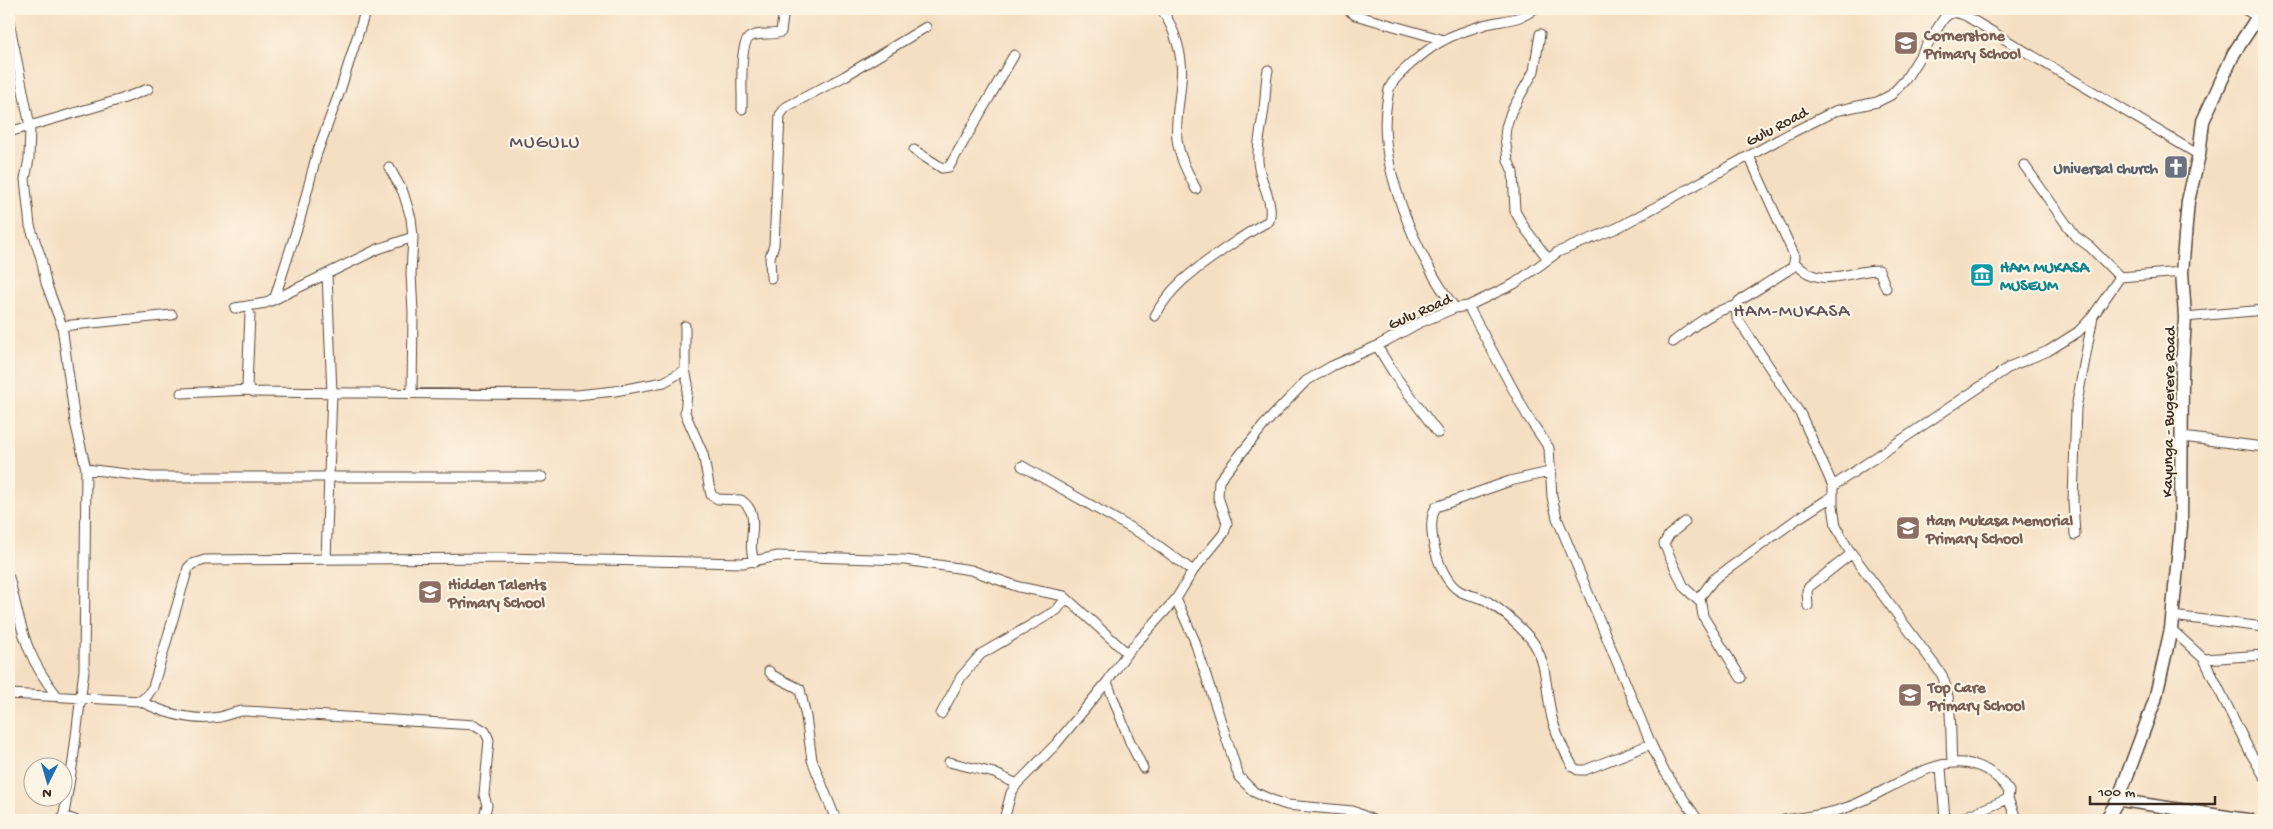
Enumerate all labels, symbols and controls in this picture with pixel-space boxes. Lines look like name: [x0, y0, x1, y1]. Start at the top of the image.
place label: Cornerstone Primary School: [1923, 28, 2022, 65]
school or university icon: Cornerstone Primary School: [1893, 30, 1919, 56]
street label: Gulu Road: [1743, 103, 1813, 152]
district label: MUGULU: [509, 132, 581, 155]
church icon: Universal church: [2163, 154, 2189, 180]
place label: Universal church: [2053, 161, 2158, 180]
place label: HAM MUKASA MUSEUM: [2000, 260, 2090, 297]
museum icon: HAM MUKASA MUSEUM: [1969, 262, 1995, 288]
street label: Gulu Road: [1386, 290, 1457, 336]
district label: HAM-MUKASA: [1733, 301, 1851, 324]
street label: Kayunga - Bugerere Road: [2160, 325, 2182, 498]
place label: Ham Mukasa Memorial Primary School: [1925, 513, 2073, 550]
school or university icon: Ham Mukasa Memorial Primary School: [1895, 515, 1921, 541]
place label: Hidden Talents Primary School: [447, 577, 547, 614]
school or university icon: Hidden Talents Primary School: [417, 579, 443, 605]
place label: Top Care Primary School: [1926, 680, 2026, 717]
school or university icon: Top Care Primary School: [1897, 682, 1923, 708]
north arrow: [22, 756, 72, 806]
scale bar: [2090, 774, 2216, 806]
text: N: [42, 784, 52, 801]
text: 100 m: [2097, 784, 2136, 802]

